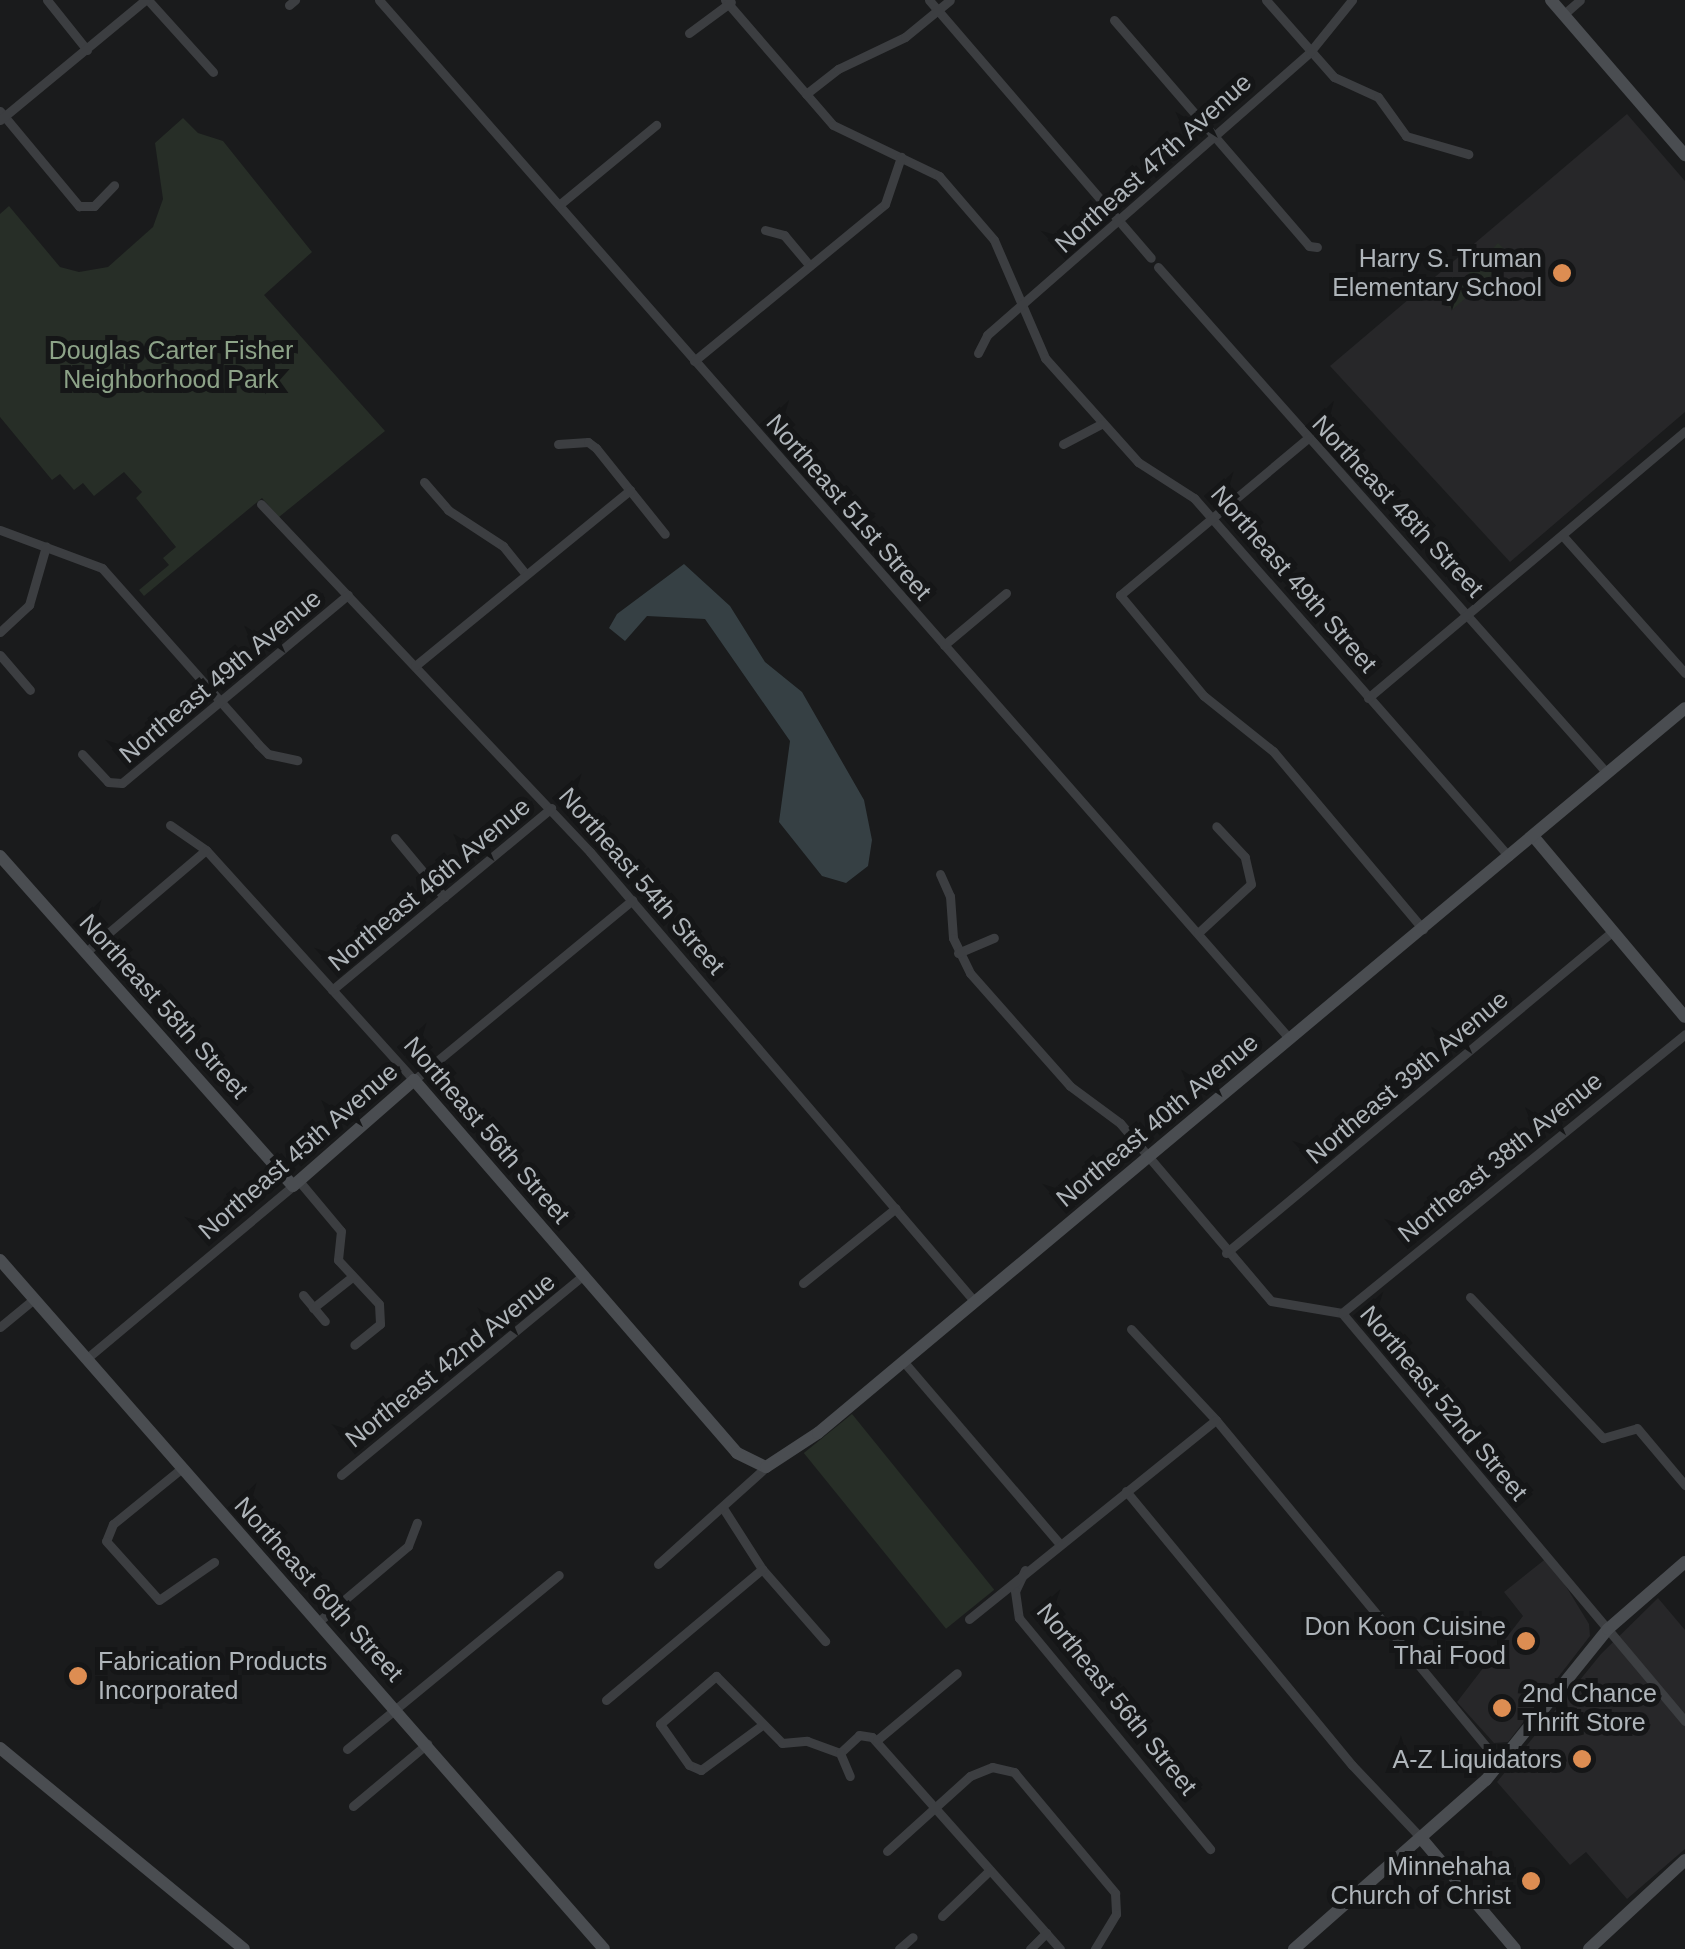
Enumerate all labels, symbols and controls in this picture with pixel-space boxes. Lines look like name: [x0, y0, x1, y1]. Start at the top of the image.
street label: Northeast 47th Avenue: [1048, 66, 1258, 260]
place label: Harry S. Truman Elementary School: [1332, 244, 1542, 303]
marker: Harry S. Truman Elementary School: [1551, 262, 1573, 284]
park label: Douglas Carter Fisher Neighborhood Park: [49, 336, 293, 395]
street label: Northeast 51st Street: [760, 408, 938, 606]
street label: Northeast 48th Street: [1306, 409, 1490, 603]
street label: Northeast 49th Street: [1205, 479, 1383, 679]
street label: Northeast 49th Avenue: [113, 582, 327, 770]
street label: Northeast 54th Street: [553, 781, 731, 981]
street label: Northeast 46th Avenue: [322, 790, 536, 978]
street label: Northeast 58th Street: [73, 908, 255, 1104]
street label: Northeast 39th Avenue: [1300, 983, 1514, 1171]
street label: Northeast 40th Avenue: [1050, 1026, 1264, 1214]
street label: Northeast 56th Street: [398, 1030, 576, 1230]
street label: Northeast 45th Avenue: [192, 1056, 404, 1246]
street label: Northeast 38th Avenue: [1391, 1065, 1609, 1249]
street label: Northeast 42nd Avenue: [339, 1266, 561, 1454]
street label: Northeast 52nd Street: [1354, 1300, 1534, 1506]
street label: Northeast 60th Street: [228, 1491, 410, 1687]
street label: Northeast 56th Street: [1031, 1597, 1203, 1801]
place label: Don Koon Cuisine Thai Food: [1304, 1612, 1506, 1671]
marker: Don Koon Cuisine Thai Food: [1515, 1630, 1537, 1652]
place label: Fabrication Products Incorporated: [98, 1647, 327, 1706]
marker: Fabrication Products Incorporated: [67, 1665, 89, 1687]
place label: 2nd Chance Thrift Store: [1522, 1679, 1657, 1738]
marker: 2nd Chance Thrift Store: [1491, 1697, 1513, 1719]
place label: A-Z Liquidators: [1392, 1744, 1562, 1774]
marker: A-Z Liquidators: [1571, 1748, 1593, 1770]
place label: Minnehaha Church of Christ: [1330, 1852, 1511, 1911]
marker: Minnehaha Church of Christ: [1520, 1870, 1542, 1892]

